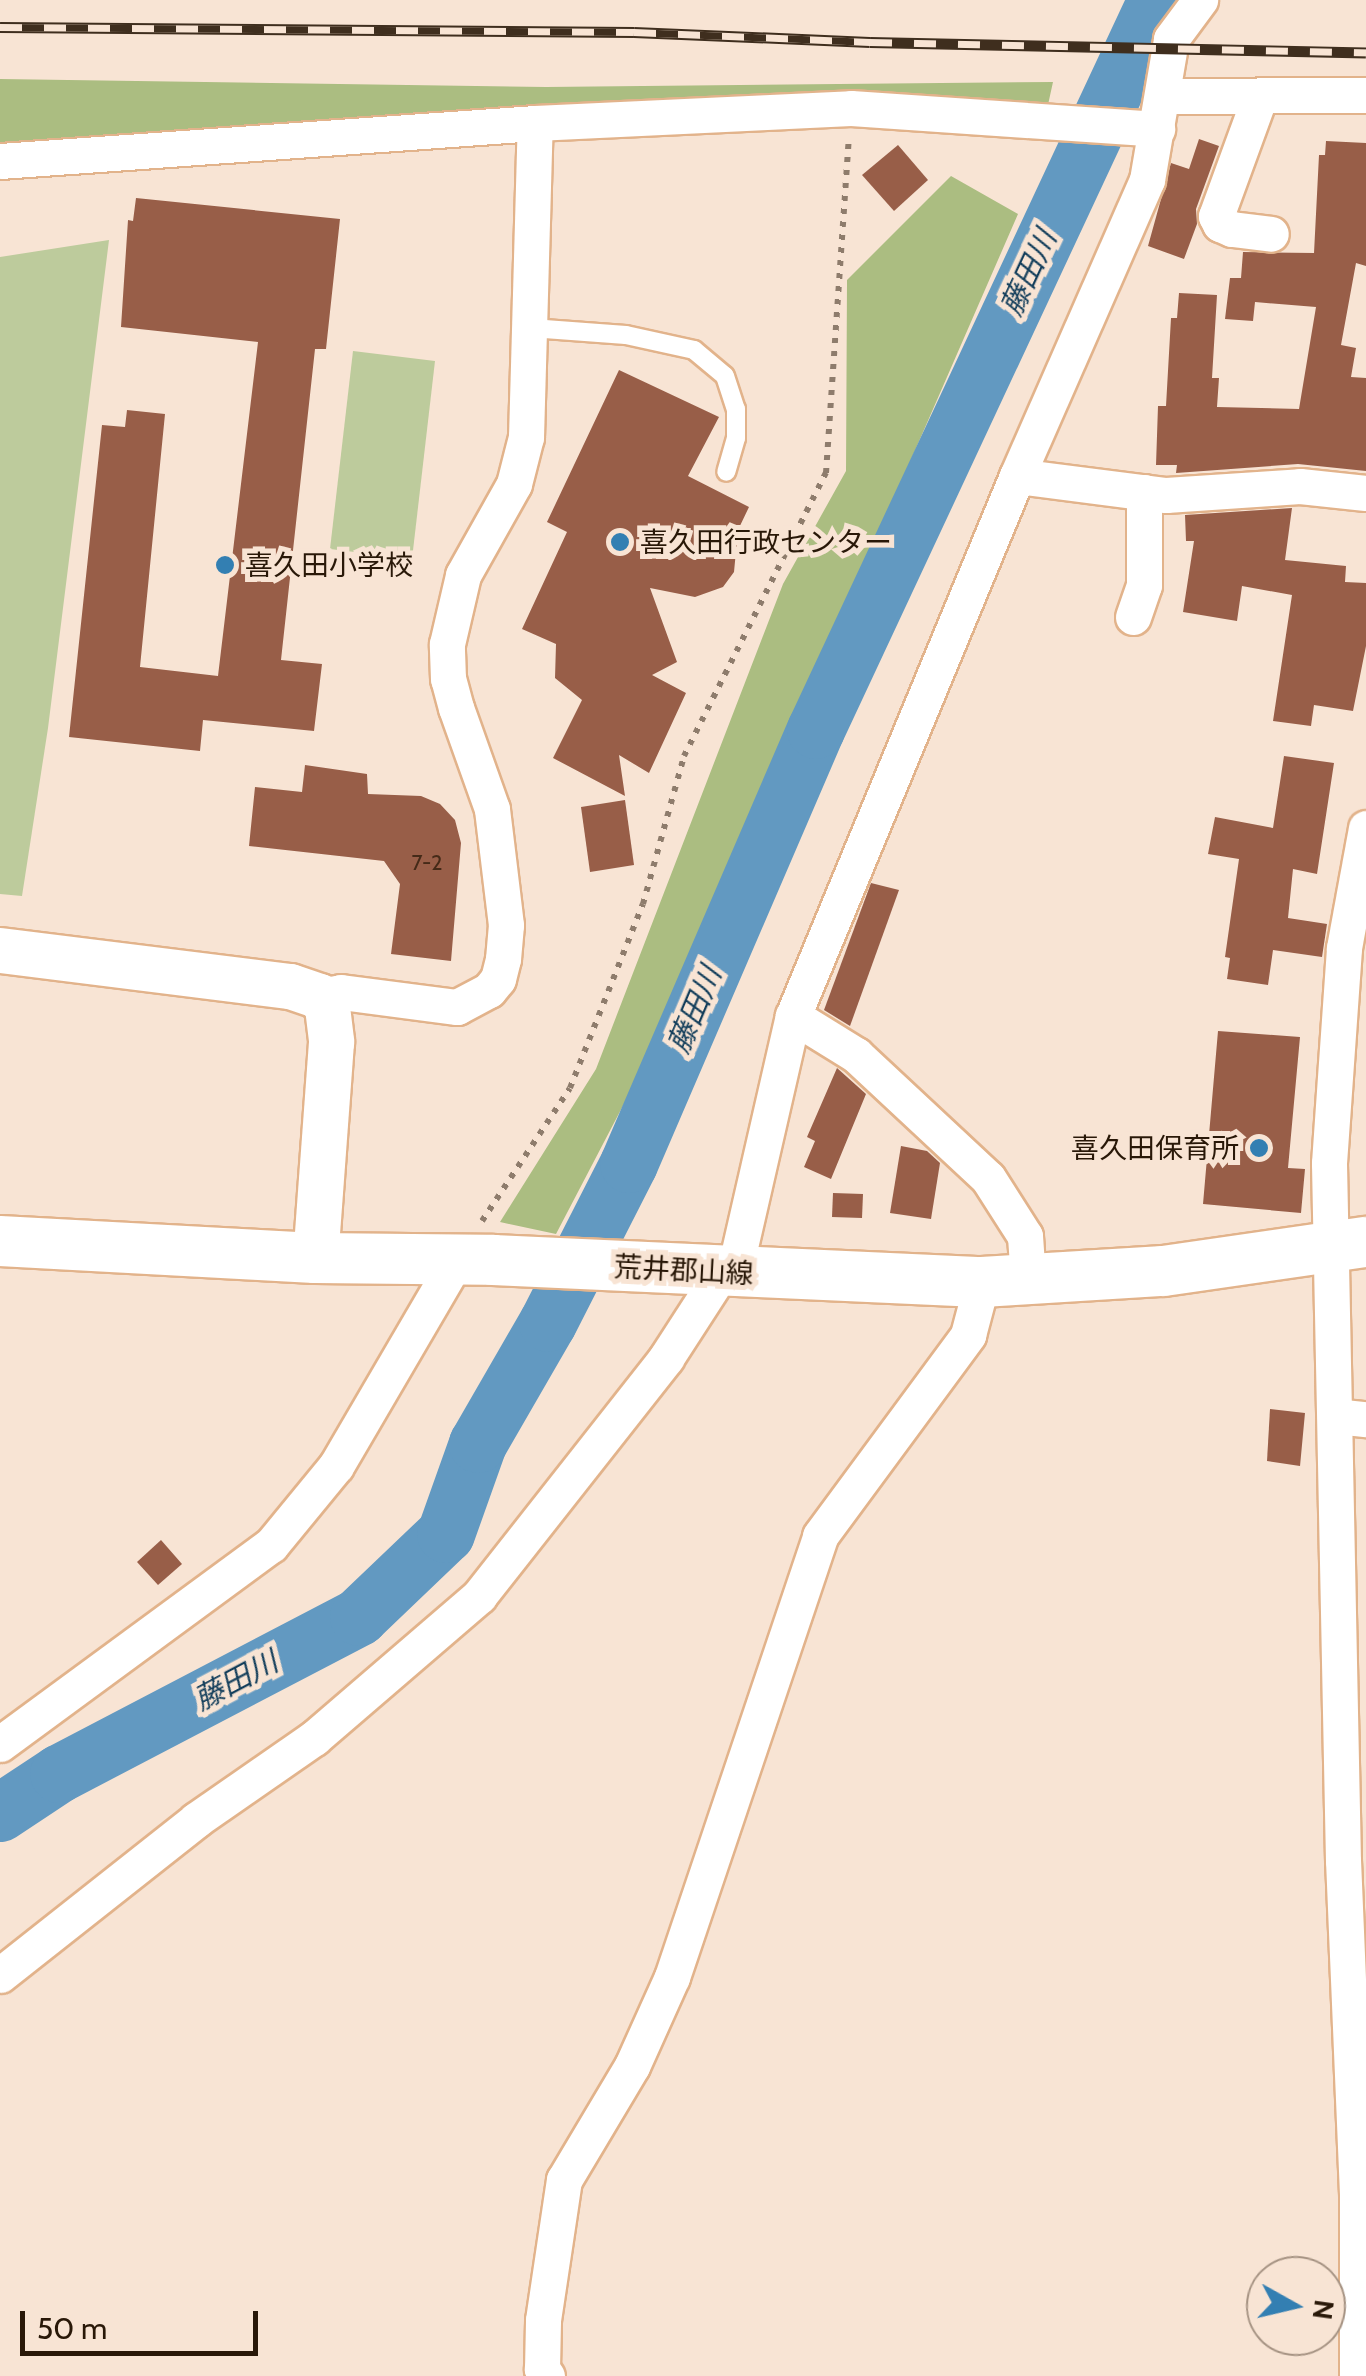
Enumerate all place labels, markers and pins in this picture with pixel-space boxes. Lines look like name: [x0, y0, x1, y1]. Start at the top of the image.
place label: 喜久田行政センター: [640, 525, 892, 559]
marker: 喜久田行政センター: [609, 531, 631, 553]
place label: 喜久田小学校: [245, 548, 413, 582]
marker: 喜久田小学校: [214, 554, 236, 576]
place label: 喜久田保育所: [1071, 1131, 1239, 1165]
marker: 喜久田保育所: [1248, 1137, 1270, 1159]

